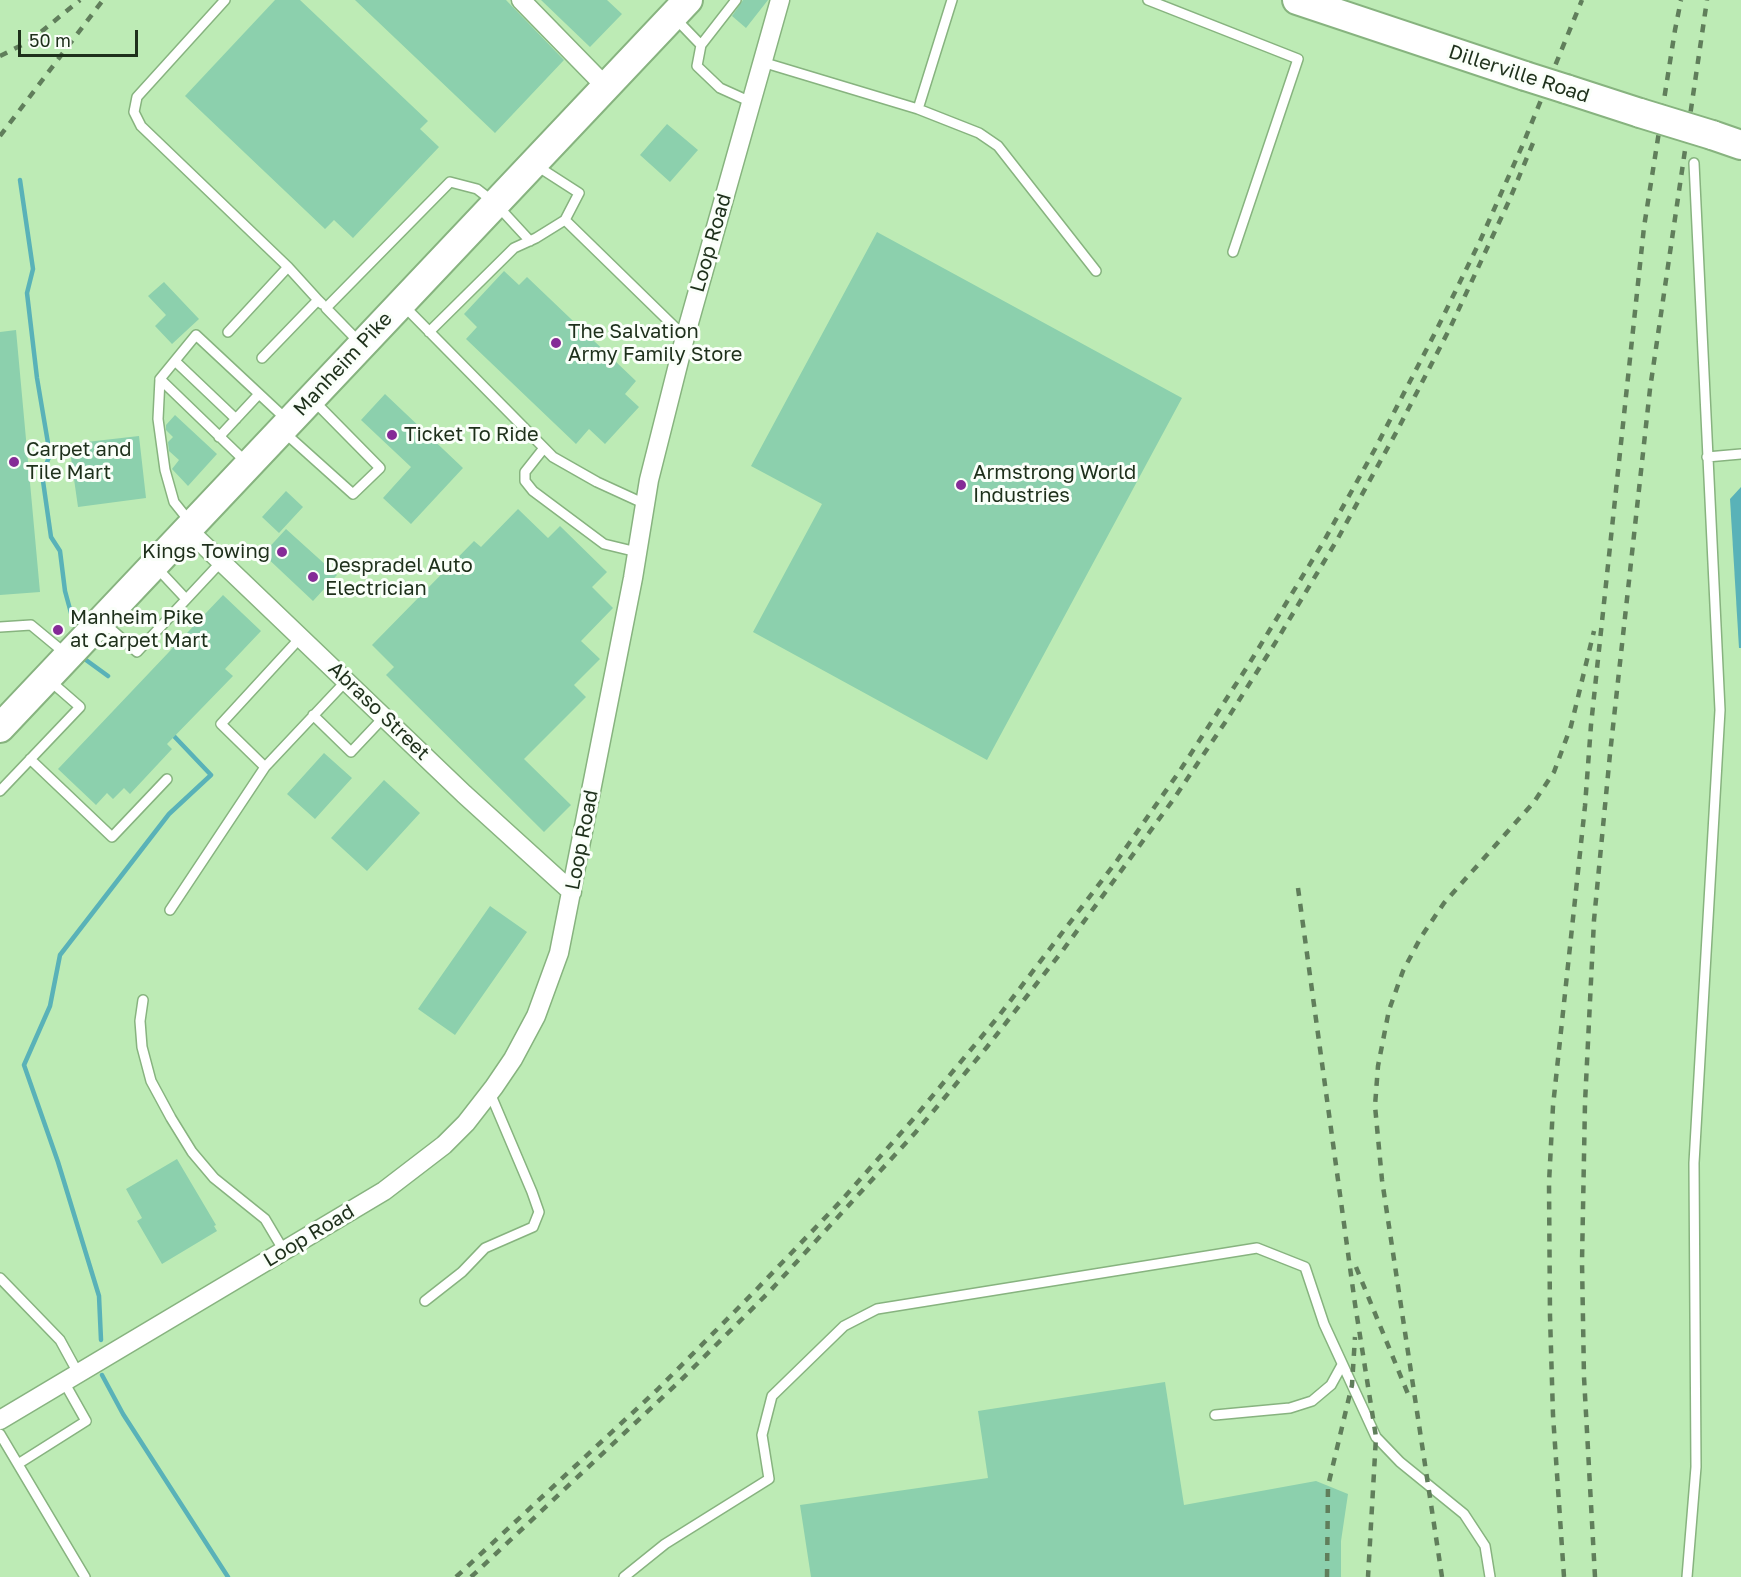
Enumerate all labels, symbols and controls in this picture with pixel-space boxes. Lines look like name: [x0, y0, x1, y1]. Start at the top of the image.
scale bar: [21, 18, 141, 56]
text: 50 m: [29, 29, 71, 51]
street label: Dillerville Road: [1446, 40, 1592, 108]
street label: Loop Road: [685, 191, 737, 295]
street label: Manheim Pike: [289, 307, 397, 421]
place label: The Salvation Army Family Store: [568, 320, 742, 367]
marker: The Salvation Army Family Store: [549, 336, 563, 350]
place label: Ticket To Ride: [404, 423, 539, 447]
marker: Ticket To Ride: [385, 428, 399, 442]
place label: Carpet and Tile Mart: [26, 438, 131, 485]
marker: Carpet and Tile Mart: [7, 455, 21, 469]
place label: Armstrong World Industries: [973, 461, 1136, 508]
marker: Armstrong World Industries: [954, 478, 968, 492]
place label: Kings Towing: [142, 540, 270, 564]
marker: Kings Towing: [275, 545, 289, 559]
place label: Despradel Auto Electrician: [325, 554, 473, 601]
marker: Despradel Auto Electrician: [306, 570, 320, 584]
place label: Manheim Pike at Carpet Mart: [70, 606, 208, 653]
marker: Manheim Pike at Carpet Mart: [51, 623, 65, 637]
street label: Abraso Street: [323, 657, 435, 765]
street label: Loop Road: [561, 788, 603, 892]
street label: Loop Road: [259, 1200, 359, 1272]

